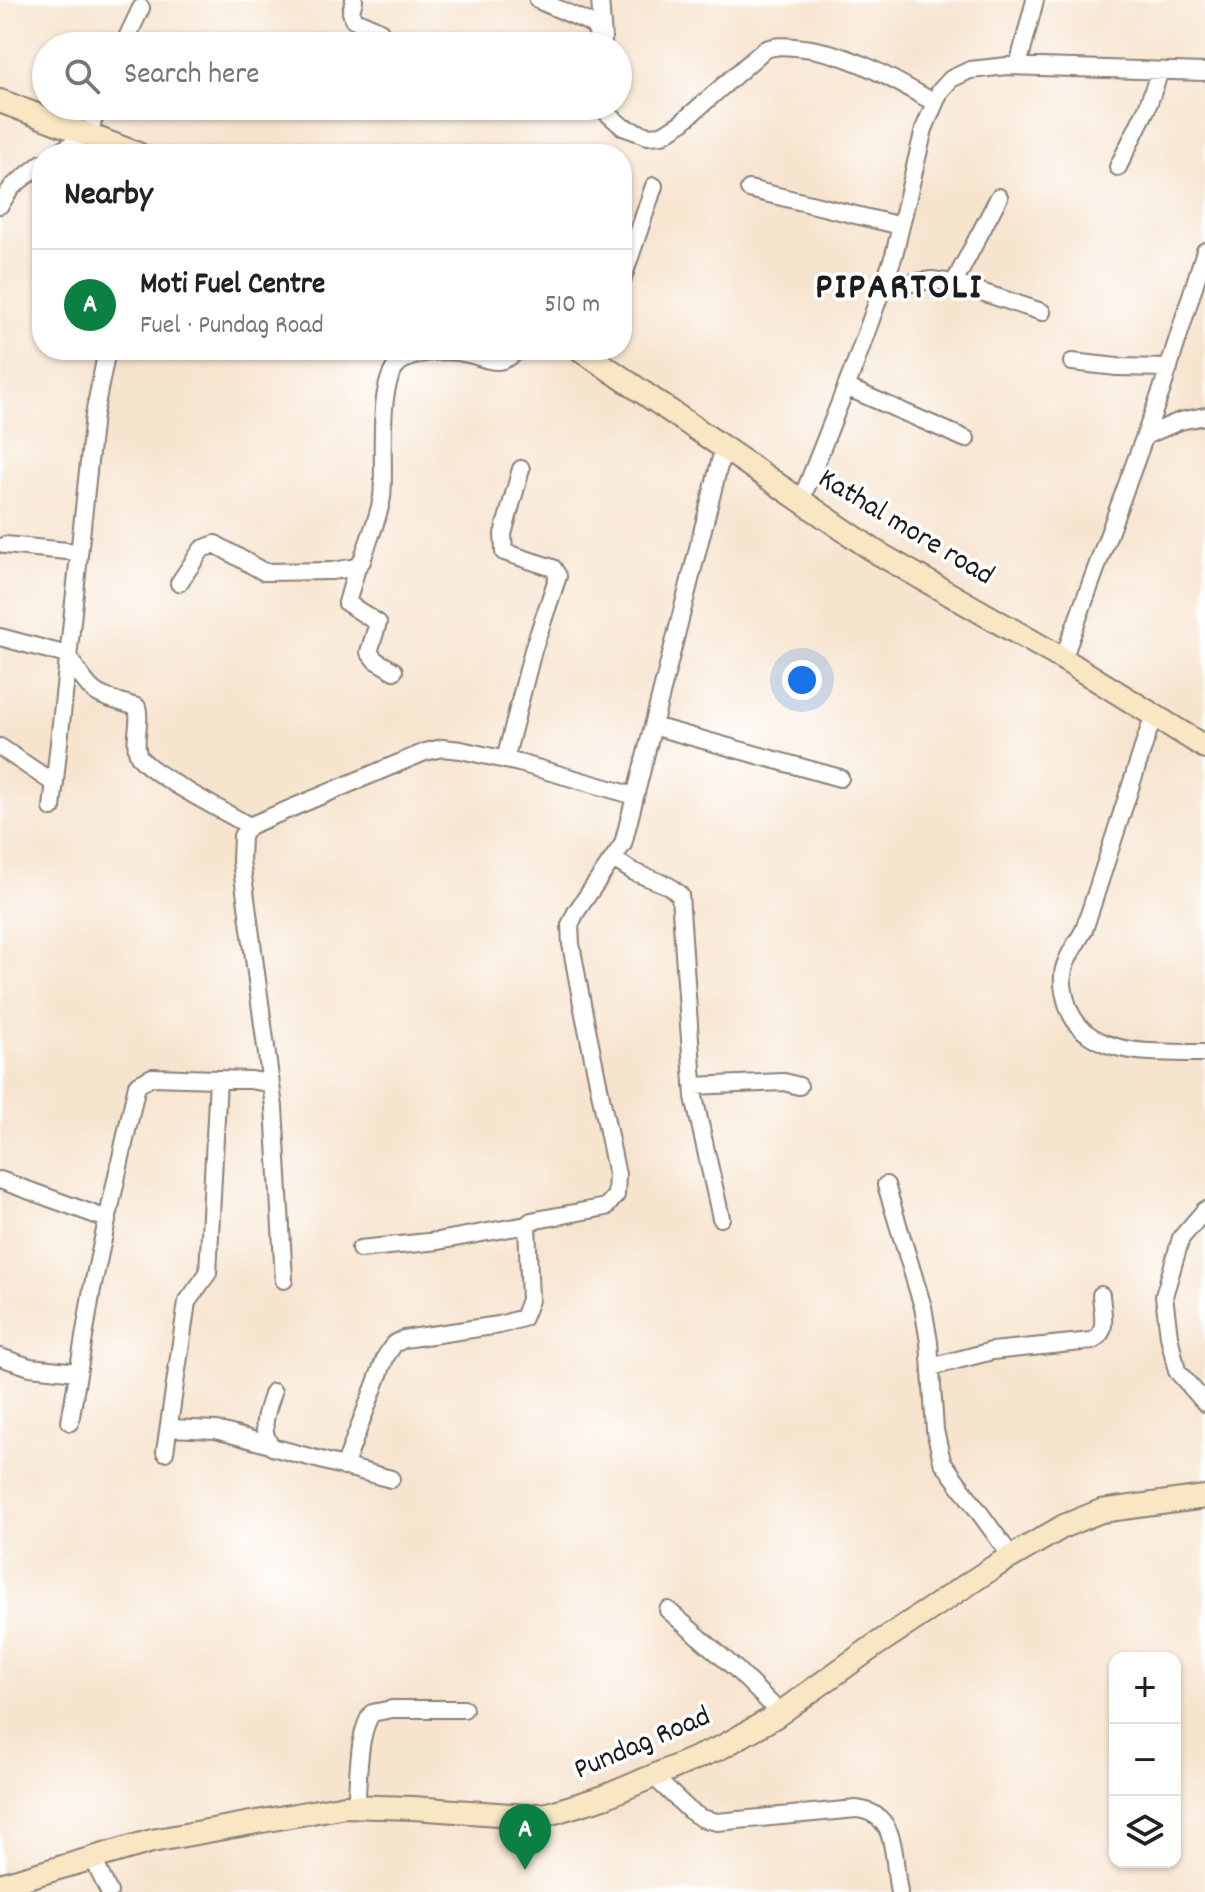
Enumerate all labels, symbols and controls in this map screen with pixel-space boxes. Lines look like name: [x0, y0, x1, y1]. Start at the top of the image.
search box: [32, 32, 632, 120]
icon: search: [60, 54, 104, 98]
text: Search here: [124, 55, 260, 98]
text: Nearby: [64, 172, 153, 221]
district label: PIPARTOLI: [815, 262, 983, 317]
text: Moti Fuel Centre: [140, 265, 325, 308]
text: A: [83, 287, 97, 324]
text: 510 m: [544, 287, 600, 324]
text: Fuel · Pundag Road: [140, 308, 324, 345]
street label: Kathal more road: [809, 459, 1001, 599]
your location: [782, 660, 822, 700]
map controls: [1109, 1652, 1181, 1868]
button: +: [1109, 1652, 1181, 1724]
street label: Pundag Road: [568, 1697, 718, 1793]
button: −: [1109, 1724, 1181, 1796]
button: layers: [1109, 1796, 1181, 1868]
pin: A: [499, 1804, 551, 1870]

